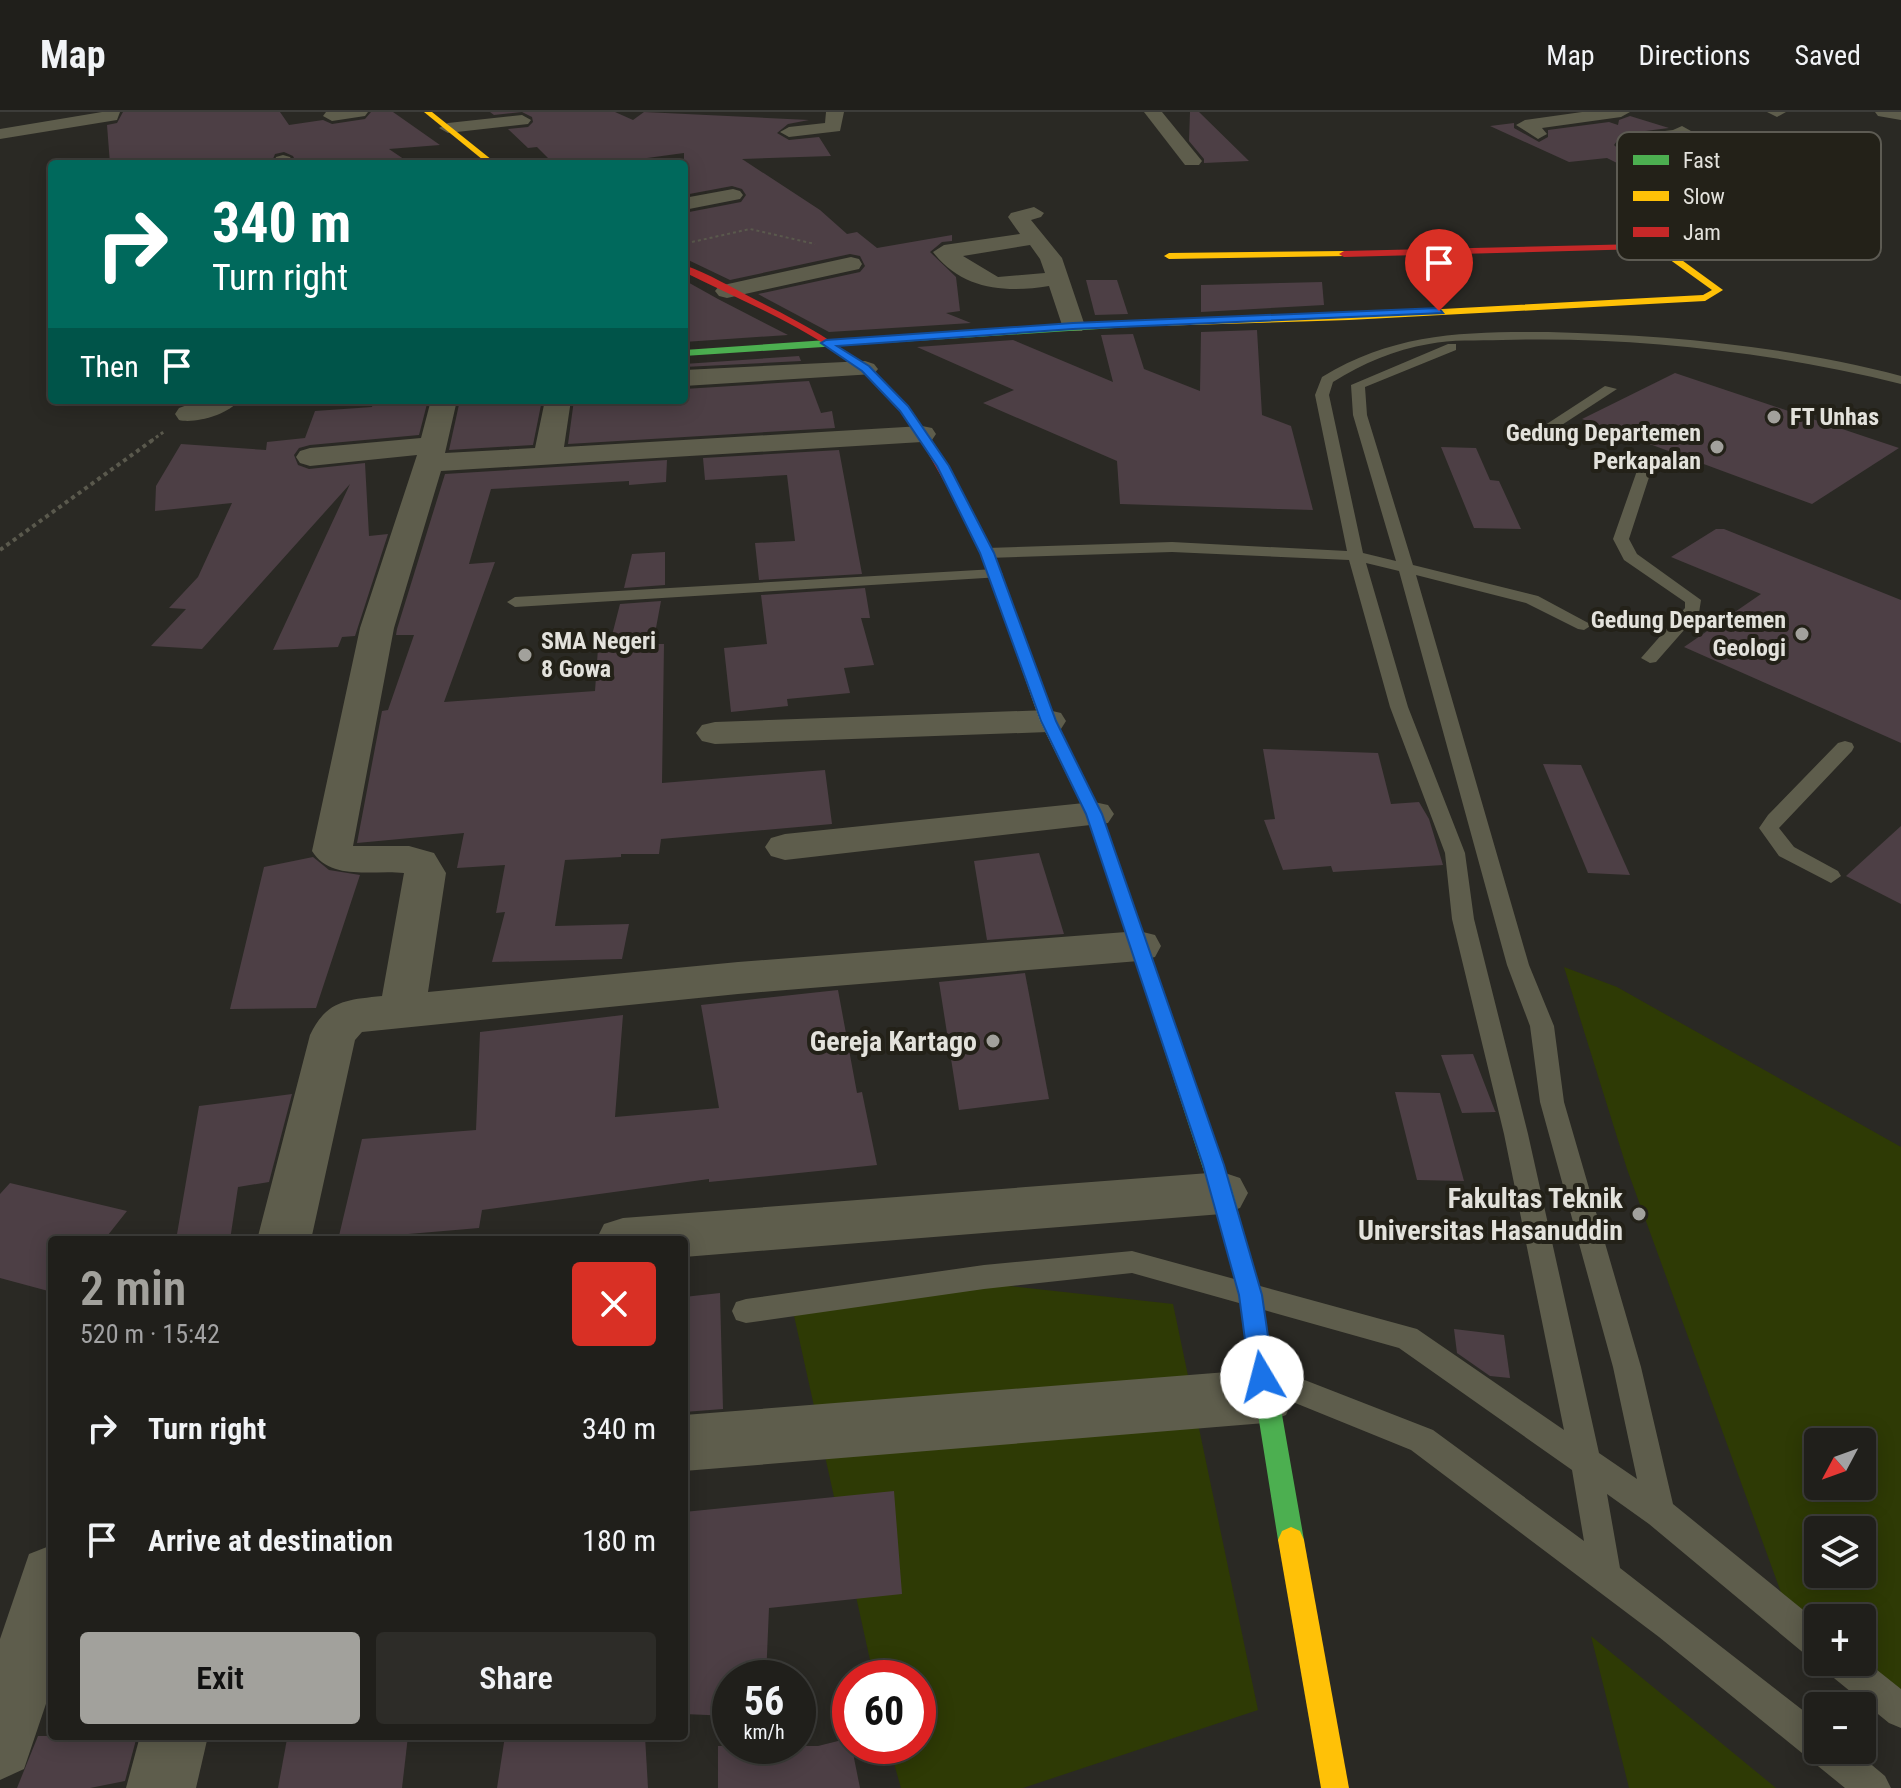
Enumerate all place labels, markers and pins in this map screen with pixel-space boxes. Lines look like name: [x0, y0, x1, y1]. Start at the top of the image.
pin: [1405, 229, 1473, 311]
place label: FT Unhas: [1790, 403, 1879, 431]
marker: FT Unhas: [1765, 408, 1783, 426]
place label: Gedung Departemen Perkapalan: [1506, 419, 1701, 475]
marker: Gedung Departemen Perkapalan: [1708, 438, 1726, 456]
place label: Gedung Departemen Geologi: [1591, 606, 1786, 662]
marker: Gedung Departemen Geologi: [1793, 625, 1811, 643]
place label: SMA Negeri 8 Gowa: [541, 627, 656, 683]
marker: SMA Negeri 8 Gowa: [516, 646, 534, 664]
place label: Gereja Kartago: [810, 1025, 977, 1058]
marker: Gereja Kartago: [984, 1032, 1002, 1050]
place label: Fakultas Teknik Universitas Hasanuddin: [1358, 1182, 1624, 1247]
marker: Fakultas Teknik Universitas Hasanuddin: [1630, 1205, 1648, 1223]

